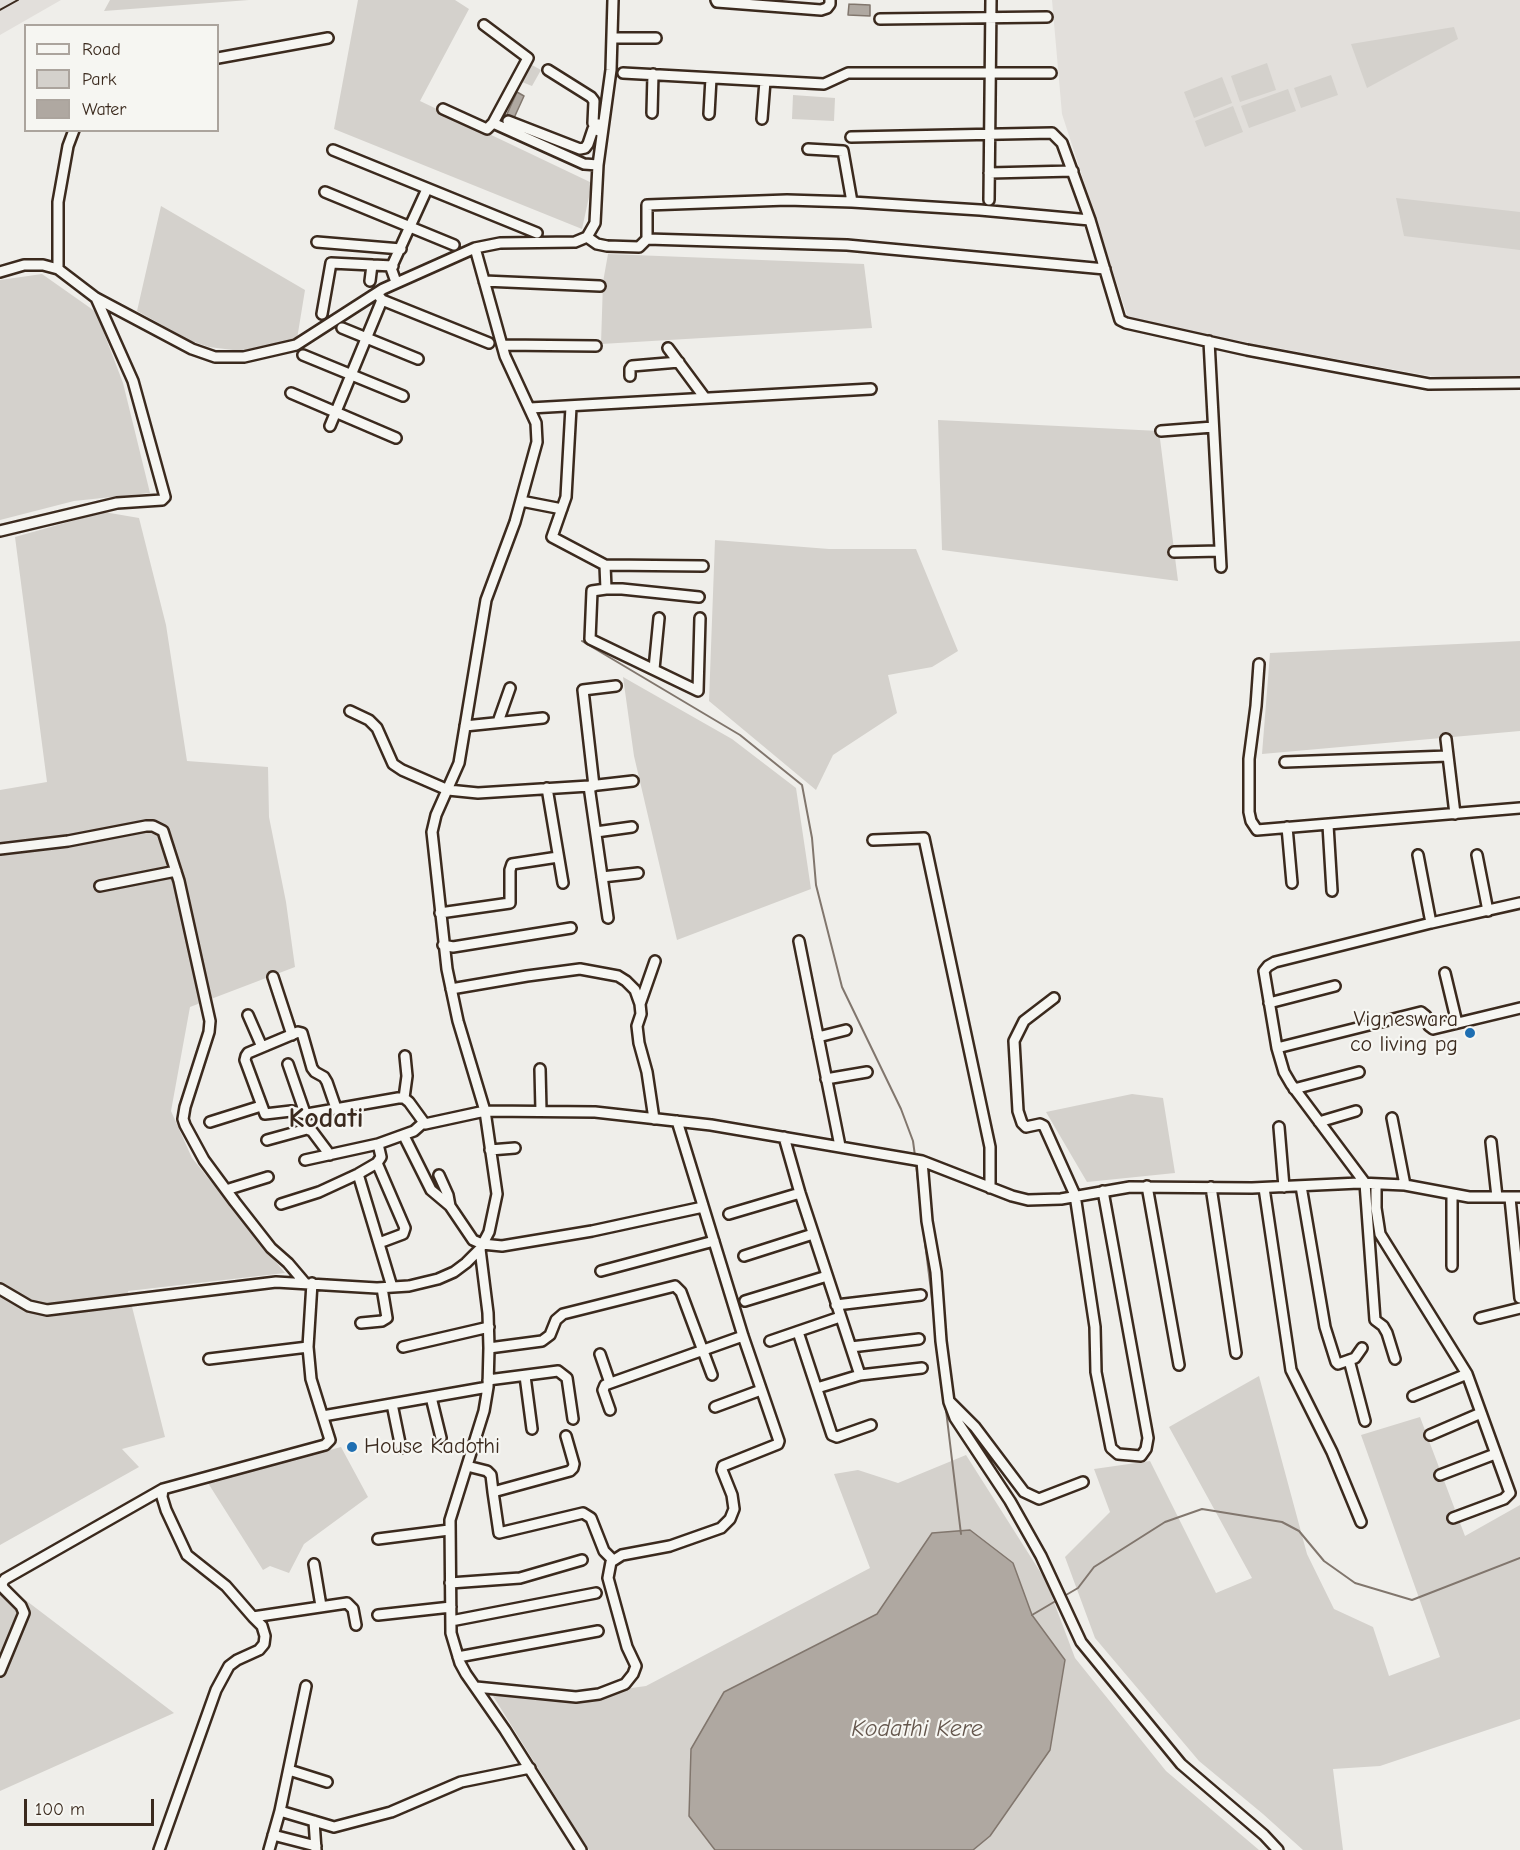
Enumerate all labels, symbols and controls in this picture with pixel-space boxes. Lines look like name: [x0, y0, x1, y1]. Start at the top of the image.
legend: [24, 24, 219, 132]
text: Road: [82, 39, 121, 60]
text: Park: [82, 69, 116, 90]
text: Water: [82, 99, 126, 120]
place label: Vigneswara co living pg: [1350, 1007, 1458, 1058]
marker: Vigneswara co living pg: [1463, 1026, 1477, 1040]
district label: Kodati: [288, 1102, 364, 1136]
place label: House Kadothi: [364, 1434, 500, 1460]
marker: House Kadothi: [345, 1440, 359, 1454]
water label: Kodathi Kere: [851, 1715, 983, 1743]
scale bar: [27, 1787, 158, 1825]
text: 100 m: [35, 1799, 85, 1820]

